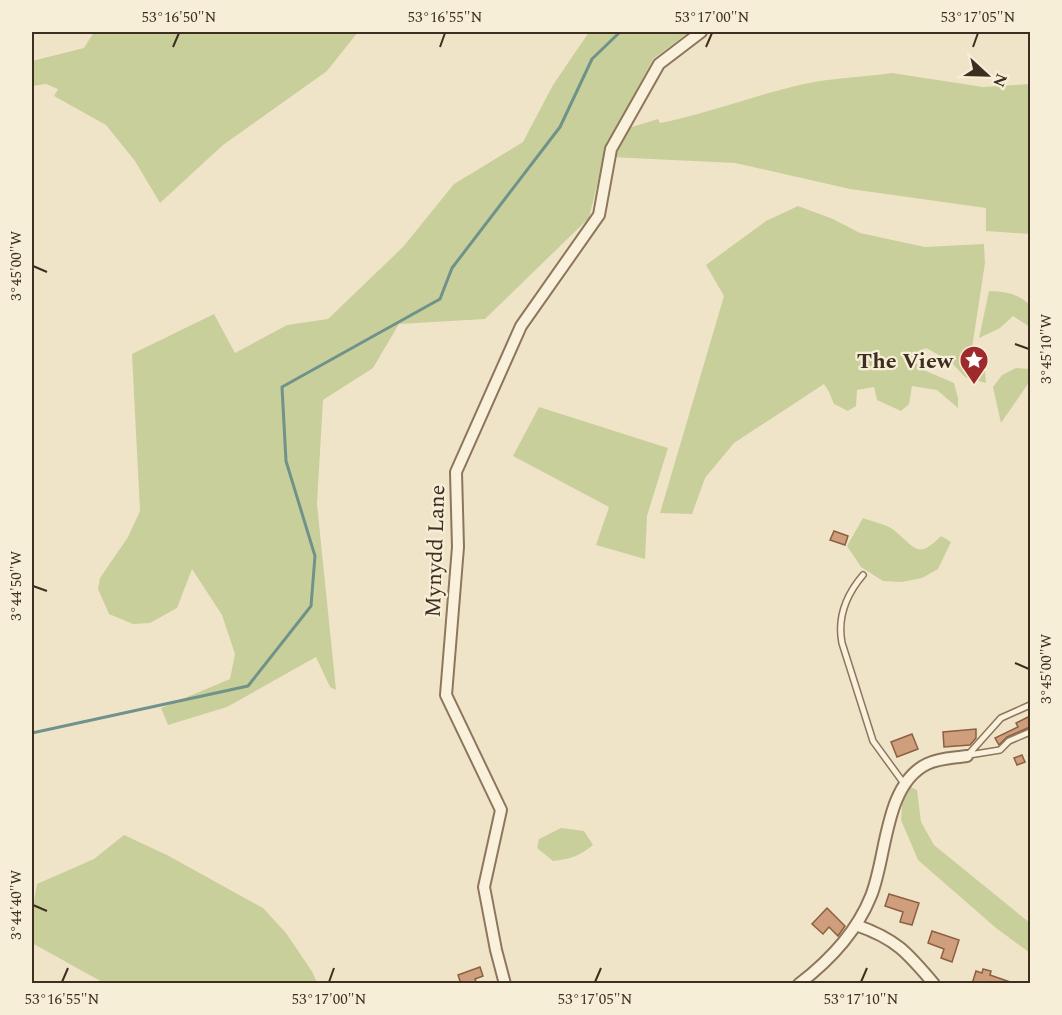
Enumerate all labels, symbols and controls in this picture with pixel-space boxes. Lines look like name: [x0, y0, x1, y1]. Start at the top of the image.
text: 53°16'50"N: [142, 6, 217, 29]
text: 53°16'55"N: [408, 6, 483, 29]
text: 53°17'00"N: [675, 6, 750, 29]
text: 53°17'05"N: [941, 6, 1016, 29]
north arrow: [957, 45, 1017, 105]
text: N: [986, 70, 1014, 91]
text: 3°45'00"W: [5, 231, 28, 301]
text: 3°45'10"W: [1035, 314, 1058, 384]
place icon: The View: [958, 344, 990, 386]
place label: The View: [857, 345, 954, 378]
street label: Mynydd Lane: [417, 484, 454, 618]
text: 3°44'50"W: [5, 551, 28, 621]
text: 3°45'00"W: [1035, 634, 1058, 704]
text: 3°44'40"W: [5, 870, 28, 940]
text: 53°16'55"N: [25, 988, 100, 1011]
text: 53°17'00"N: [292, 988, 367, 1011]
text: 53°17'05"N: [558, 988, 633, 1011]
text: 53°17'10"N: [824, 988, 899, 1011]

